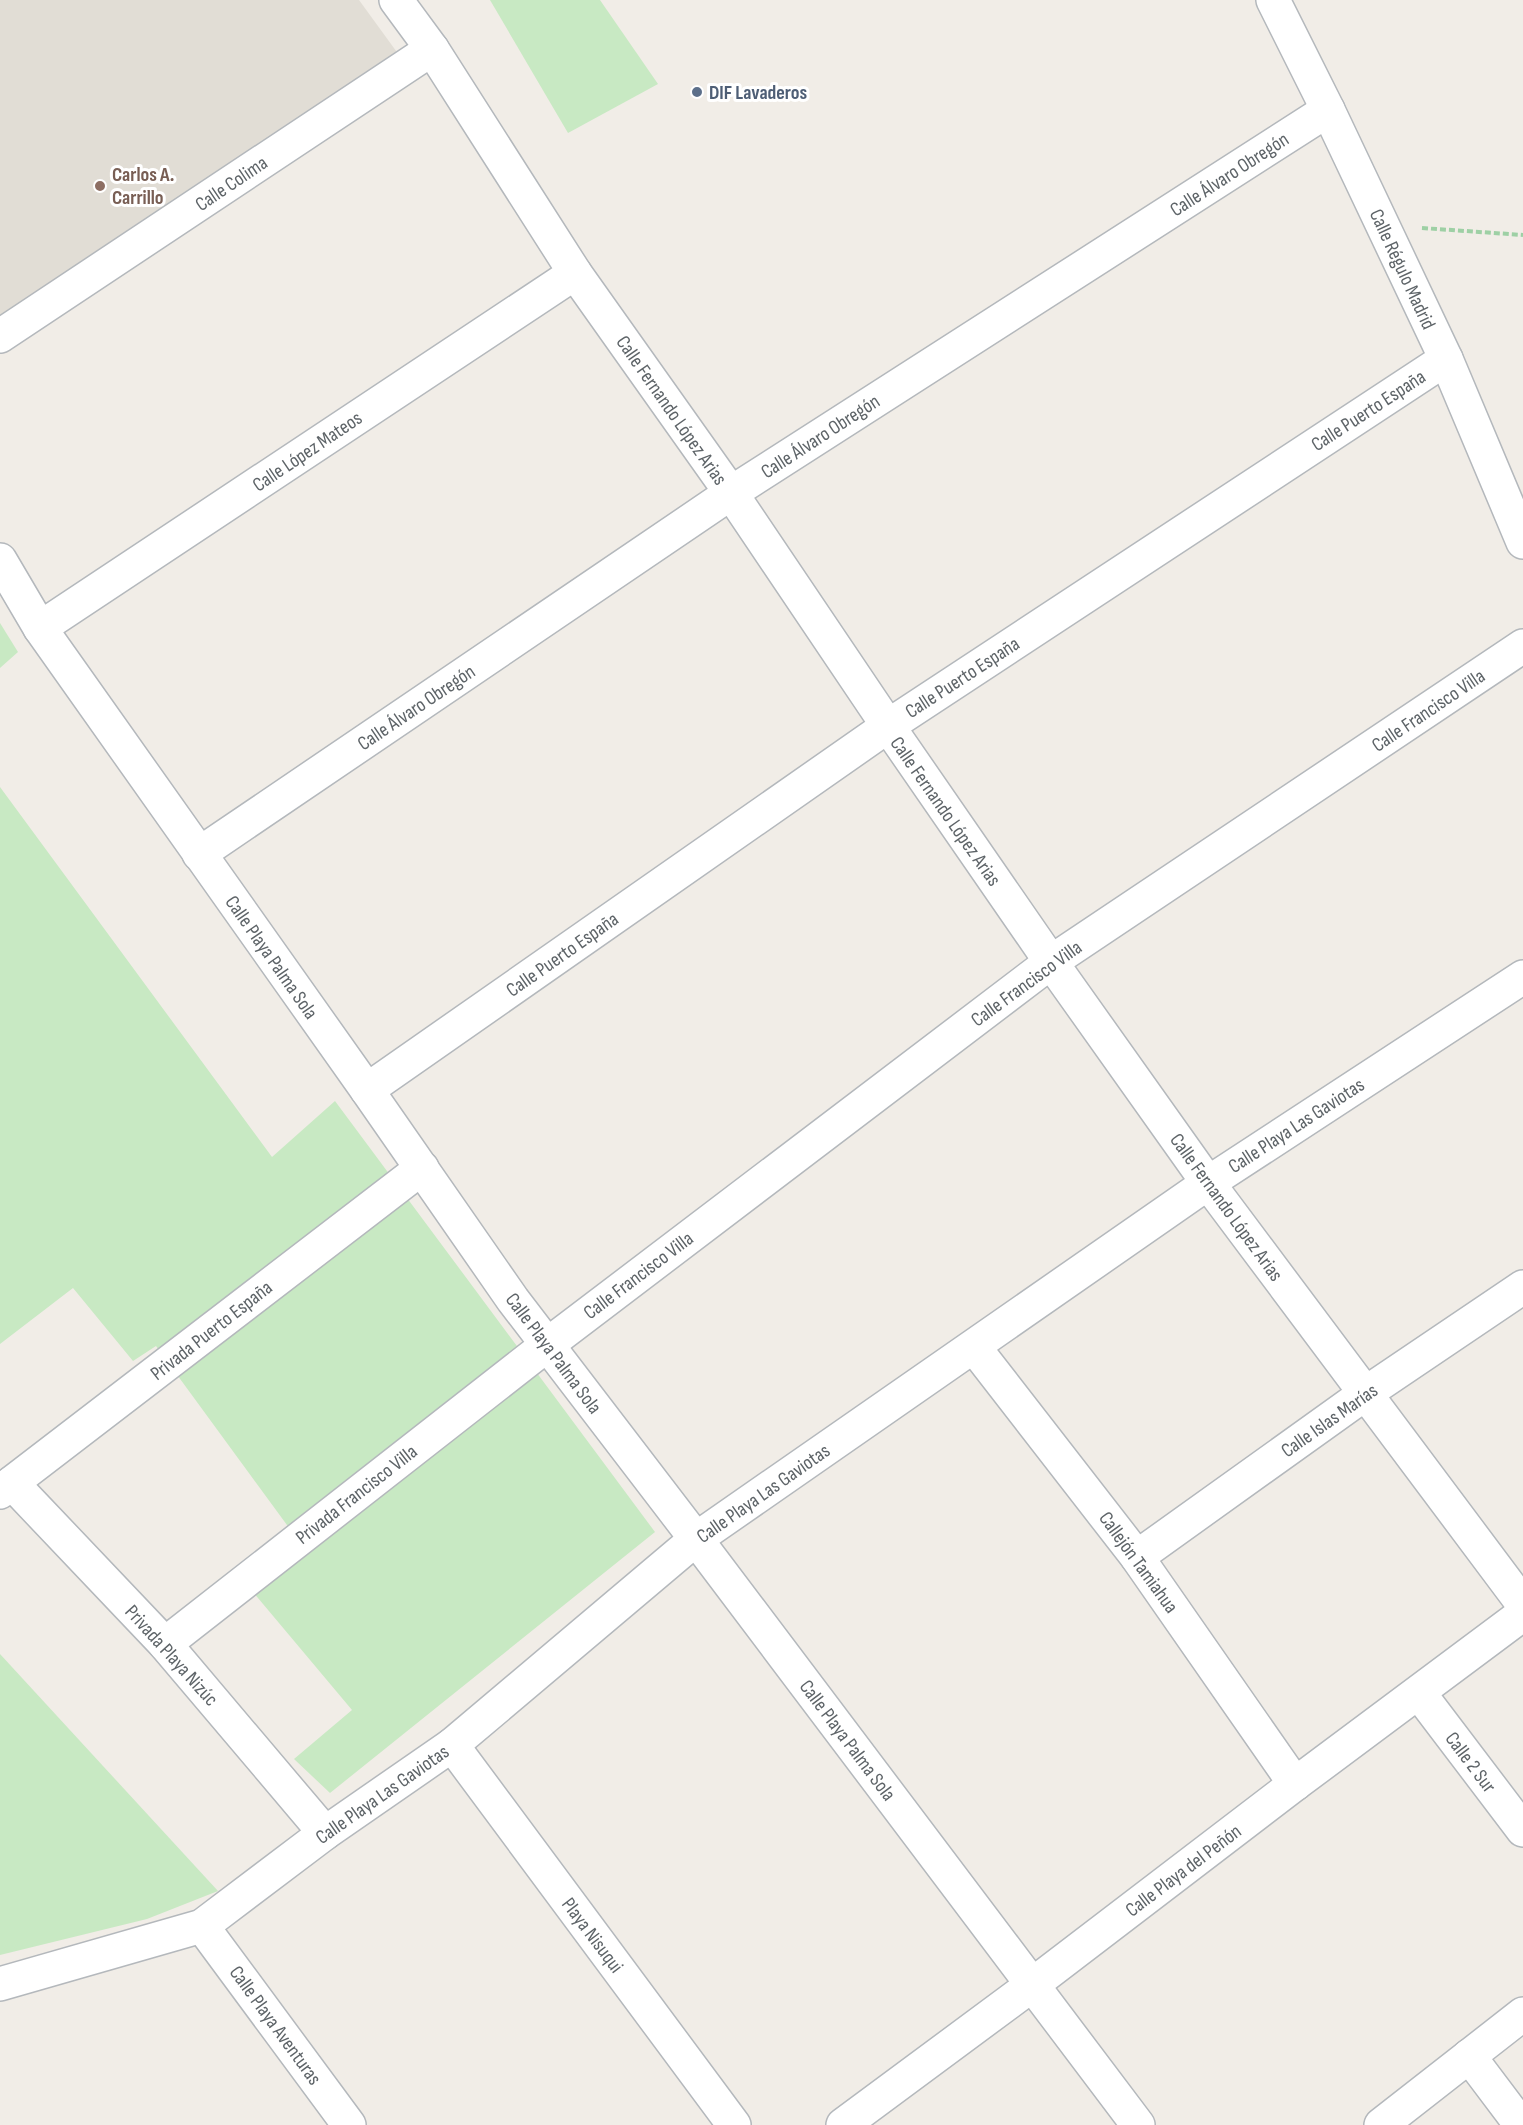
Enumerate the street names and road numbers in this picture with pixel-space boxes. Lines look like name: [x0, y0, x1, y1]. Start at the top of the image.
street label: Calle Álvaro Obregón: [1166, 128, 1293, 222]
street label: Calle Colima: [191, 151, 272, 217]
street label: Calle Régulo Madrid: [1364, 205, 1440, 333]
street label: Calle Fernando López Arias: [611, 331, 732, 490]
street label: Calle Puerto España: [1307, 365, 1430, 457]
street label: Calle Álvaro Obregón: [757, 390, 884, 484]
street label: Calle López Mateos: [248, 406, 367, 497]
street label: Calle Puerto España: [901, 632, 1024, 724]
street label: Calle Álvaro Obregón: [353, 660, 480, 756]
street label: Calle Francisco Villa: [1367, 664, 1490, 757]
street label: Calle Fernando López Arias: [885, 732, 1006, 891]
street label: Calle Playa Palma Sola: [220, 891, 323, 1024]
street label: Calle Puerto España: [502, 907, 623, 1002]
street label: Calle Francisco Villa: [966, 936, 1087, 1032]
street label: Calle Playa Las Gaviotas: [1224, 1073, 1369, 1179]
street label: Calle Fernando López Arias: [1164, 1129, 1288, 1286]
street label: Calle Francisco Villa: [579, 1227, 698, 1325]
street label: Privada Puerto España: [146, 1276, 277, 1386]
street label: Calle Playa Palma Sola: [500, 1288, 607, 1419]
street label: Calle Islas Marías: [1277, 1379, 1383, 1463]
street label: Calle Playa Las Gaviotas: [692, 1439, 835, 1549]
street label: Privada Francisco Villa: [291, 1440, 422, 1550]
street label: Callejón Tamiahua: [1093, 1507, 1183, 1618]
street label: Privada Playa Nizúc: [120, 1600, 223, 1711]
street label: Calle Playa Palma Sola: [794, 1675, 901, 1806]
street label: Calle 2 Sur: [1440, 1728, 1501, 1798]
street label: Calle Playa Las Gaviotas: [311, 1740, 454, 1850]
street label: Calle Playa del Peñón: [1121, 1819, 1246, 1922]
street label: Playa Nisuqui: [556, 1893, 628, 1978]
street label: Calle Playa Aventuras: [224, 1961, 326, 2090]

